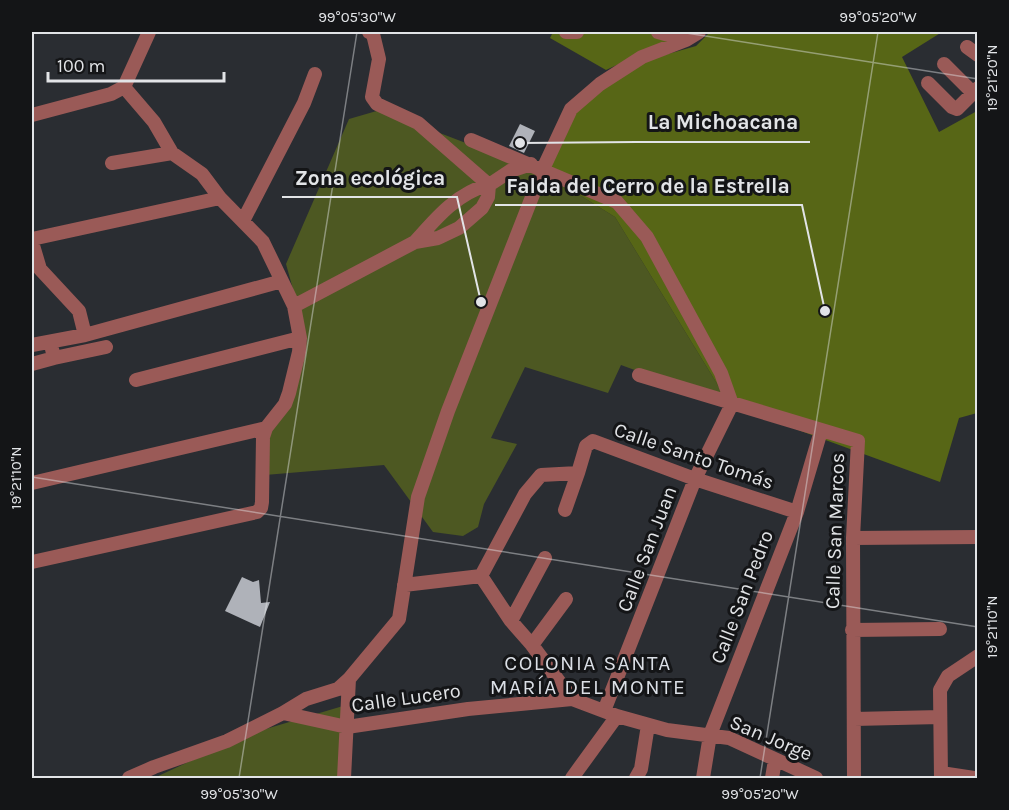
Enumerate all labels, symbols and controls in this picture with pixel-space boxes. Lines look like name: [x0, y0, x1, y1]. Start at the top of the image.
text: 99°05'30"W: [318, 8, 396, 26]
text: 99°05'20"W: [839, 8, 917, 26]
scale bar: [48, 45, 224, 83]
text: 19°21'20"N: [983, 45, 1001, 111]
text: 100 m: [57, 55, 105, 77]
callout: La Michoacana: [636, 103, 810, 142]
text: La Michoacana: [648, 110, 798, 134]
callout: Zona ecológica: [282, 158, 457, 197]
text: Zona ecológica: [295, 166, 445, 190]
callout: Falda del Cerro de la Estrella: [495, 166, 802, 205]
text: Falda del Cerro de la Estrella: [506, 174, 790, 198]
street label: Calle Santo Tomás: [611, 418, 777, 494]
text: 19°21'10"N: [7, 446, 25, 510]
street label: Calle San Marcos: [821, 452, 849, 610]
street label: Calle San Juan: [612, 483, 682, 615]
street label: Calle San Pedro: [706, 527, 778, 667]
text: 19°21'10"N: [983, 595, 1001, 659]
district label: COLONIA SANTA MARÍA DEL MONTE: [490, 651, 686, 699]
street label: Calle Lucero: [350, 679, 462, 717]
street label: San Jorge: [726, 710, 816, 766]
text: 99°05'30"W: [200, 785, 278, 803]
text: 99°05'20"W: [721, 785, 799, 803]

